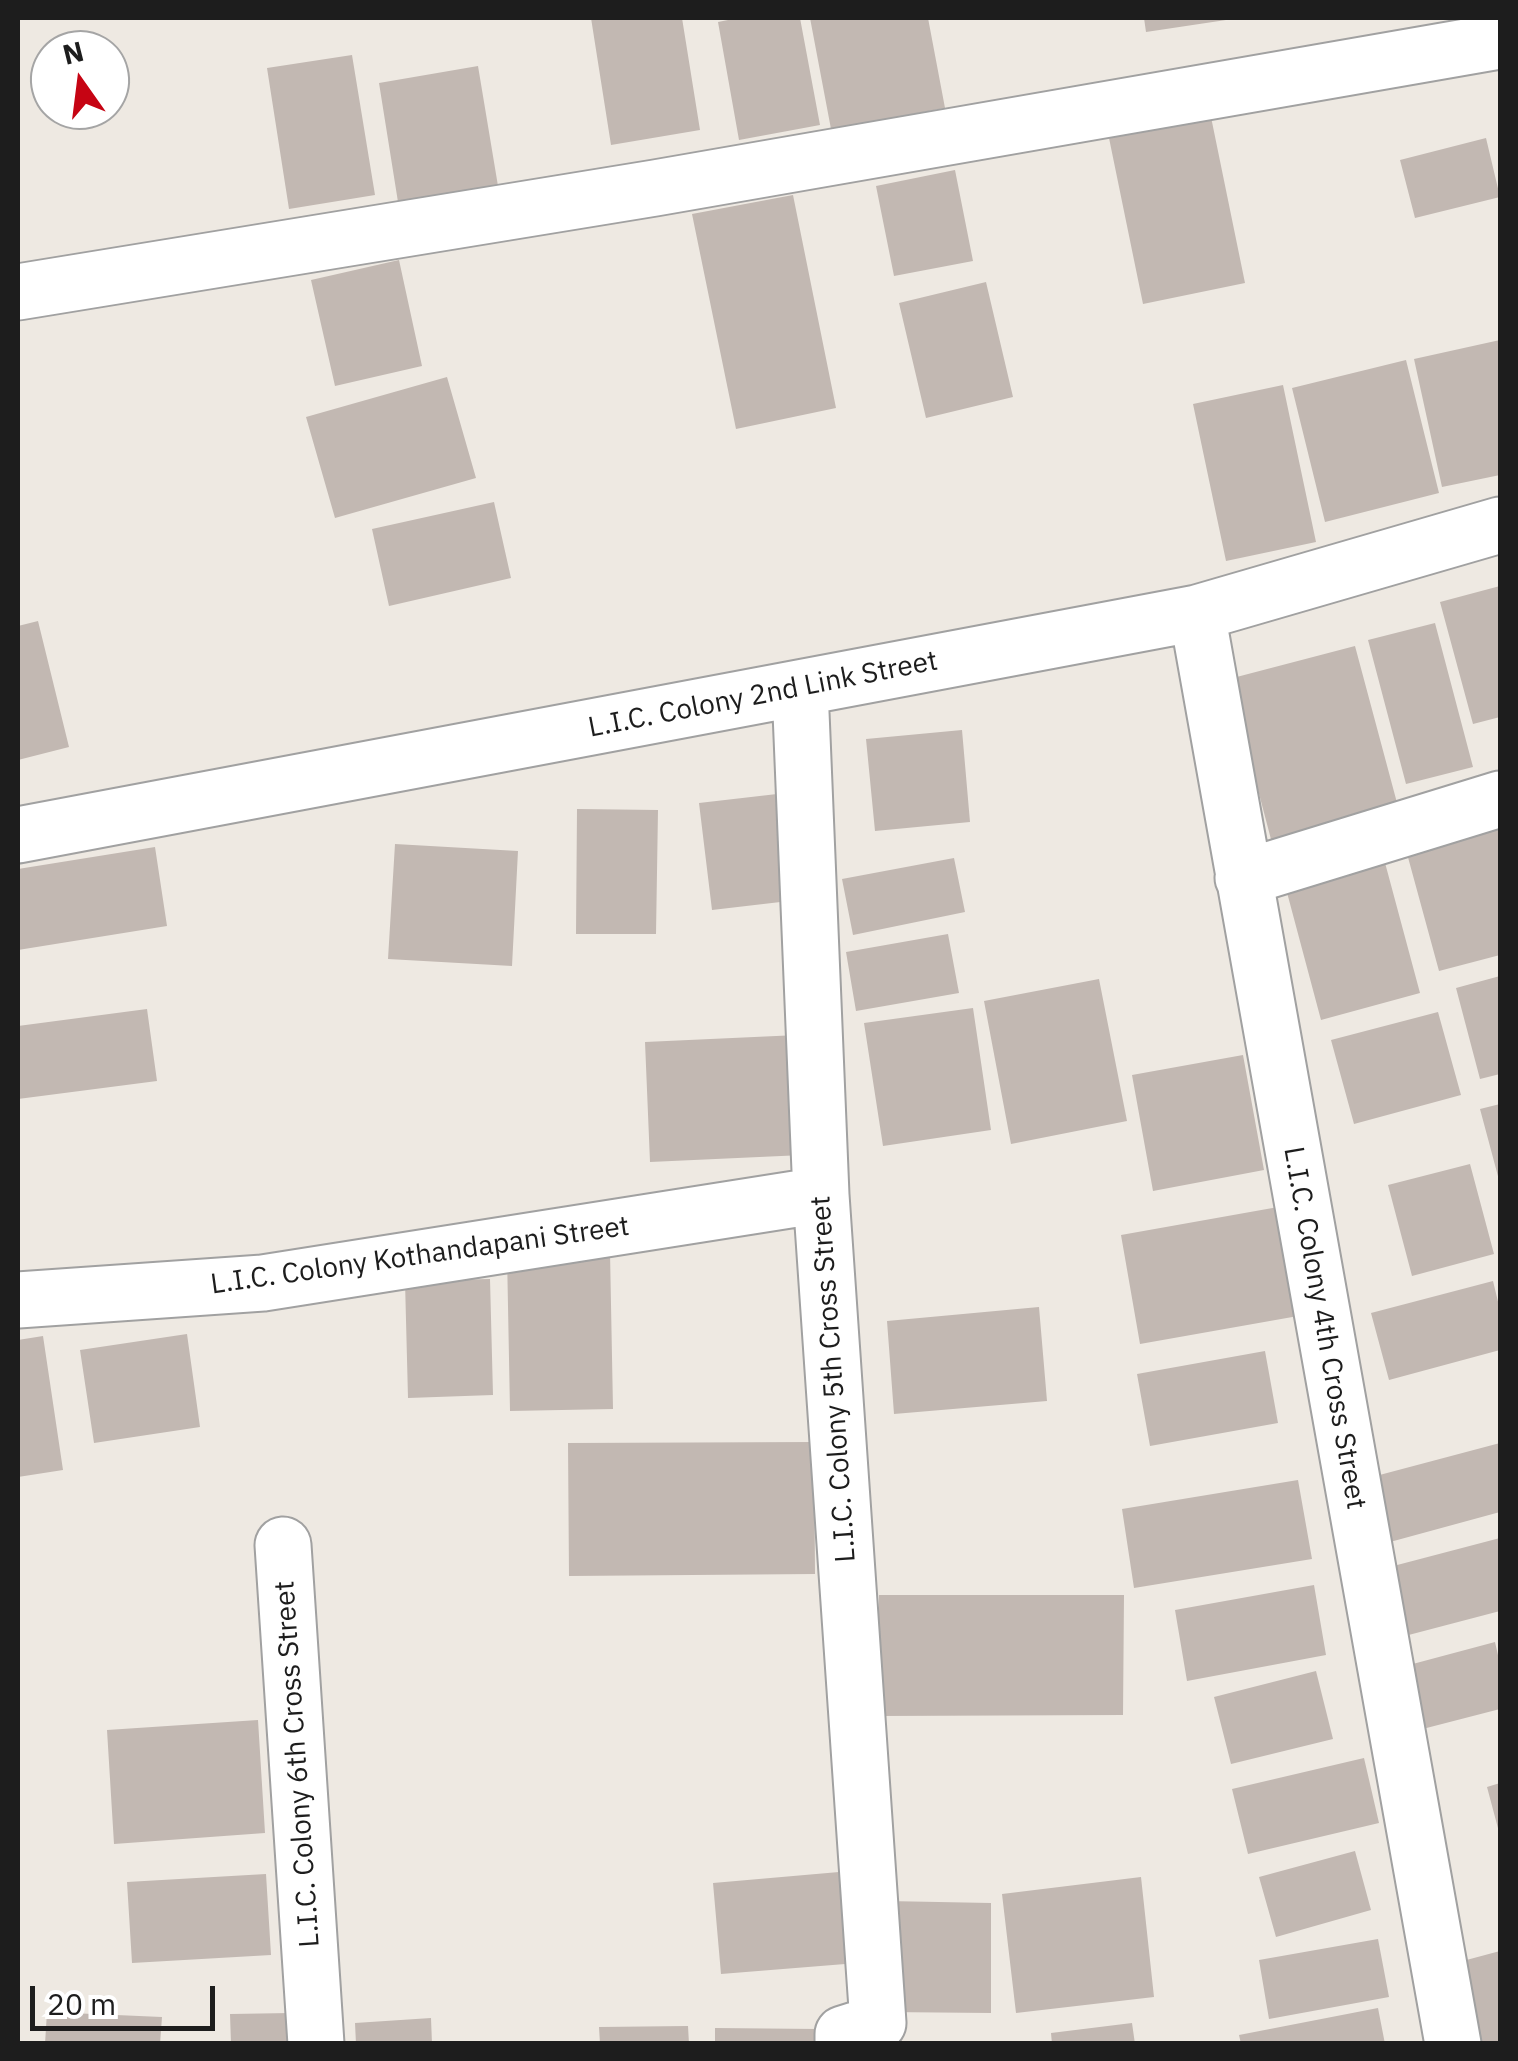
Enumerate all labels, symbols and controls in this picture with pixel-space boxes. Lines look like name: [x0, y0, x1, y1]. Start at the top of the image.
north arrow: [30, 30, 130, 130]
text: N: [59, 32, 87, 73]
street label: L.I.C. Colony 2nd Link Street: [585, 645, 941, 745]
street label: L.I.C. Colony 4th Cross Street: [1276, 1144, 1372, 1512]
street label: L.I.C. Colony 5th Cross Street: [804, 1195, 864, 1563]
street label: L.I.C. Colony Kothandapani Street: [208, 1210, 632, 1302]
street label: L.I.C. Colony 6th Cross Street: [268, 1580, 328, 1948]
scale bar: [35, 1966, 220, 2028]
text: 20 m: [47, 1984, 116, 2023]

